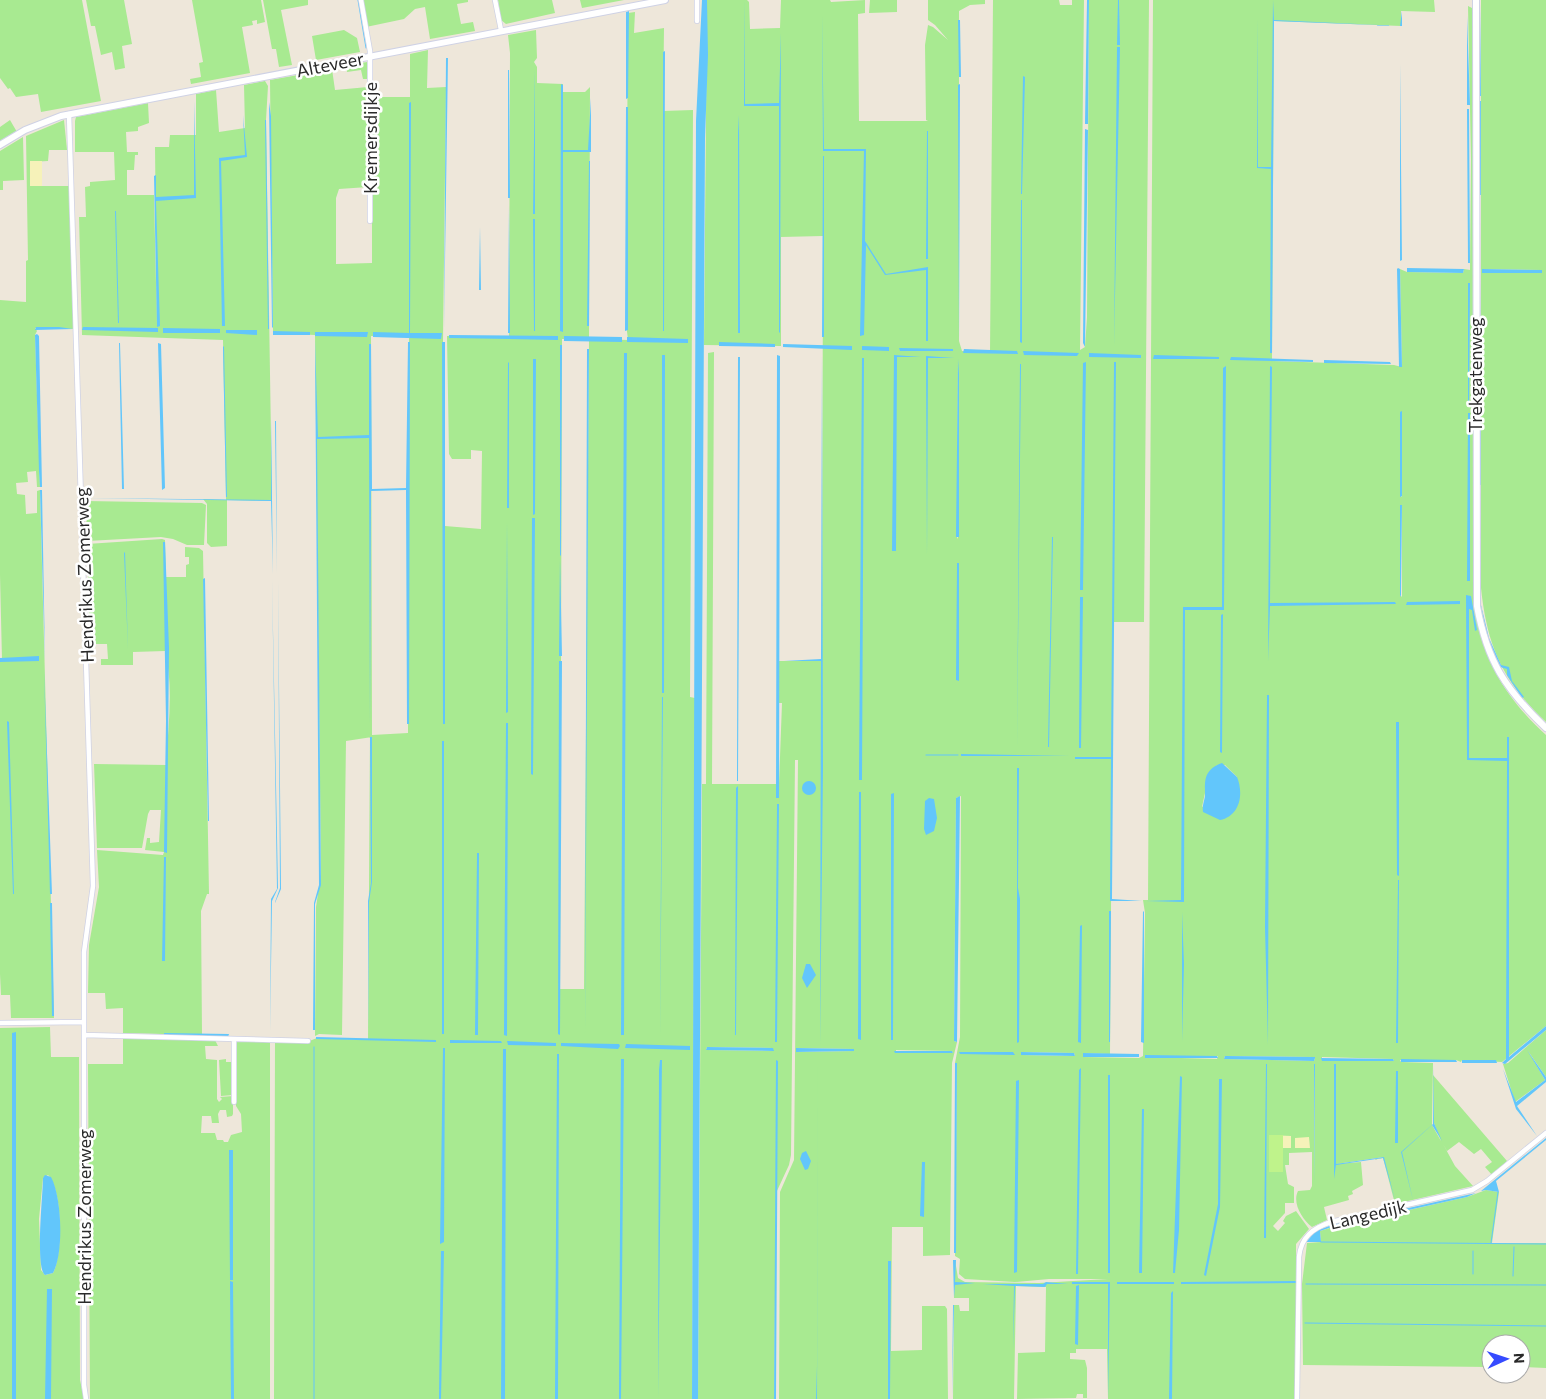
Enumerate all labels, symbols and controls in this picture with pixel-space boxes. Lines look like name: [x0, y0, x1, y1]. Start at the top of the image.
street label: Alteveer: [294, 47, 366, 81]
street label: Kremersdijkje: [359, 82, 381, 194]
street label: Trekgatenweg: [1464, 317, 1486, 433]
street label: Hendrikus Zomerweg: [70, 487, 98, 663]
street label: Hendrikus Zomerweg: [73, 1129, 95, 1305]
street label: Langedijk: [1327, 1194, 1409, 1234]
north arrow: [1481, 1334, 1531, 1384]
text: N: [1511, 1353, 1528, 1364]

